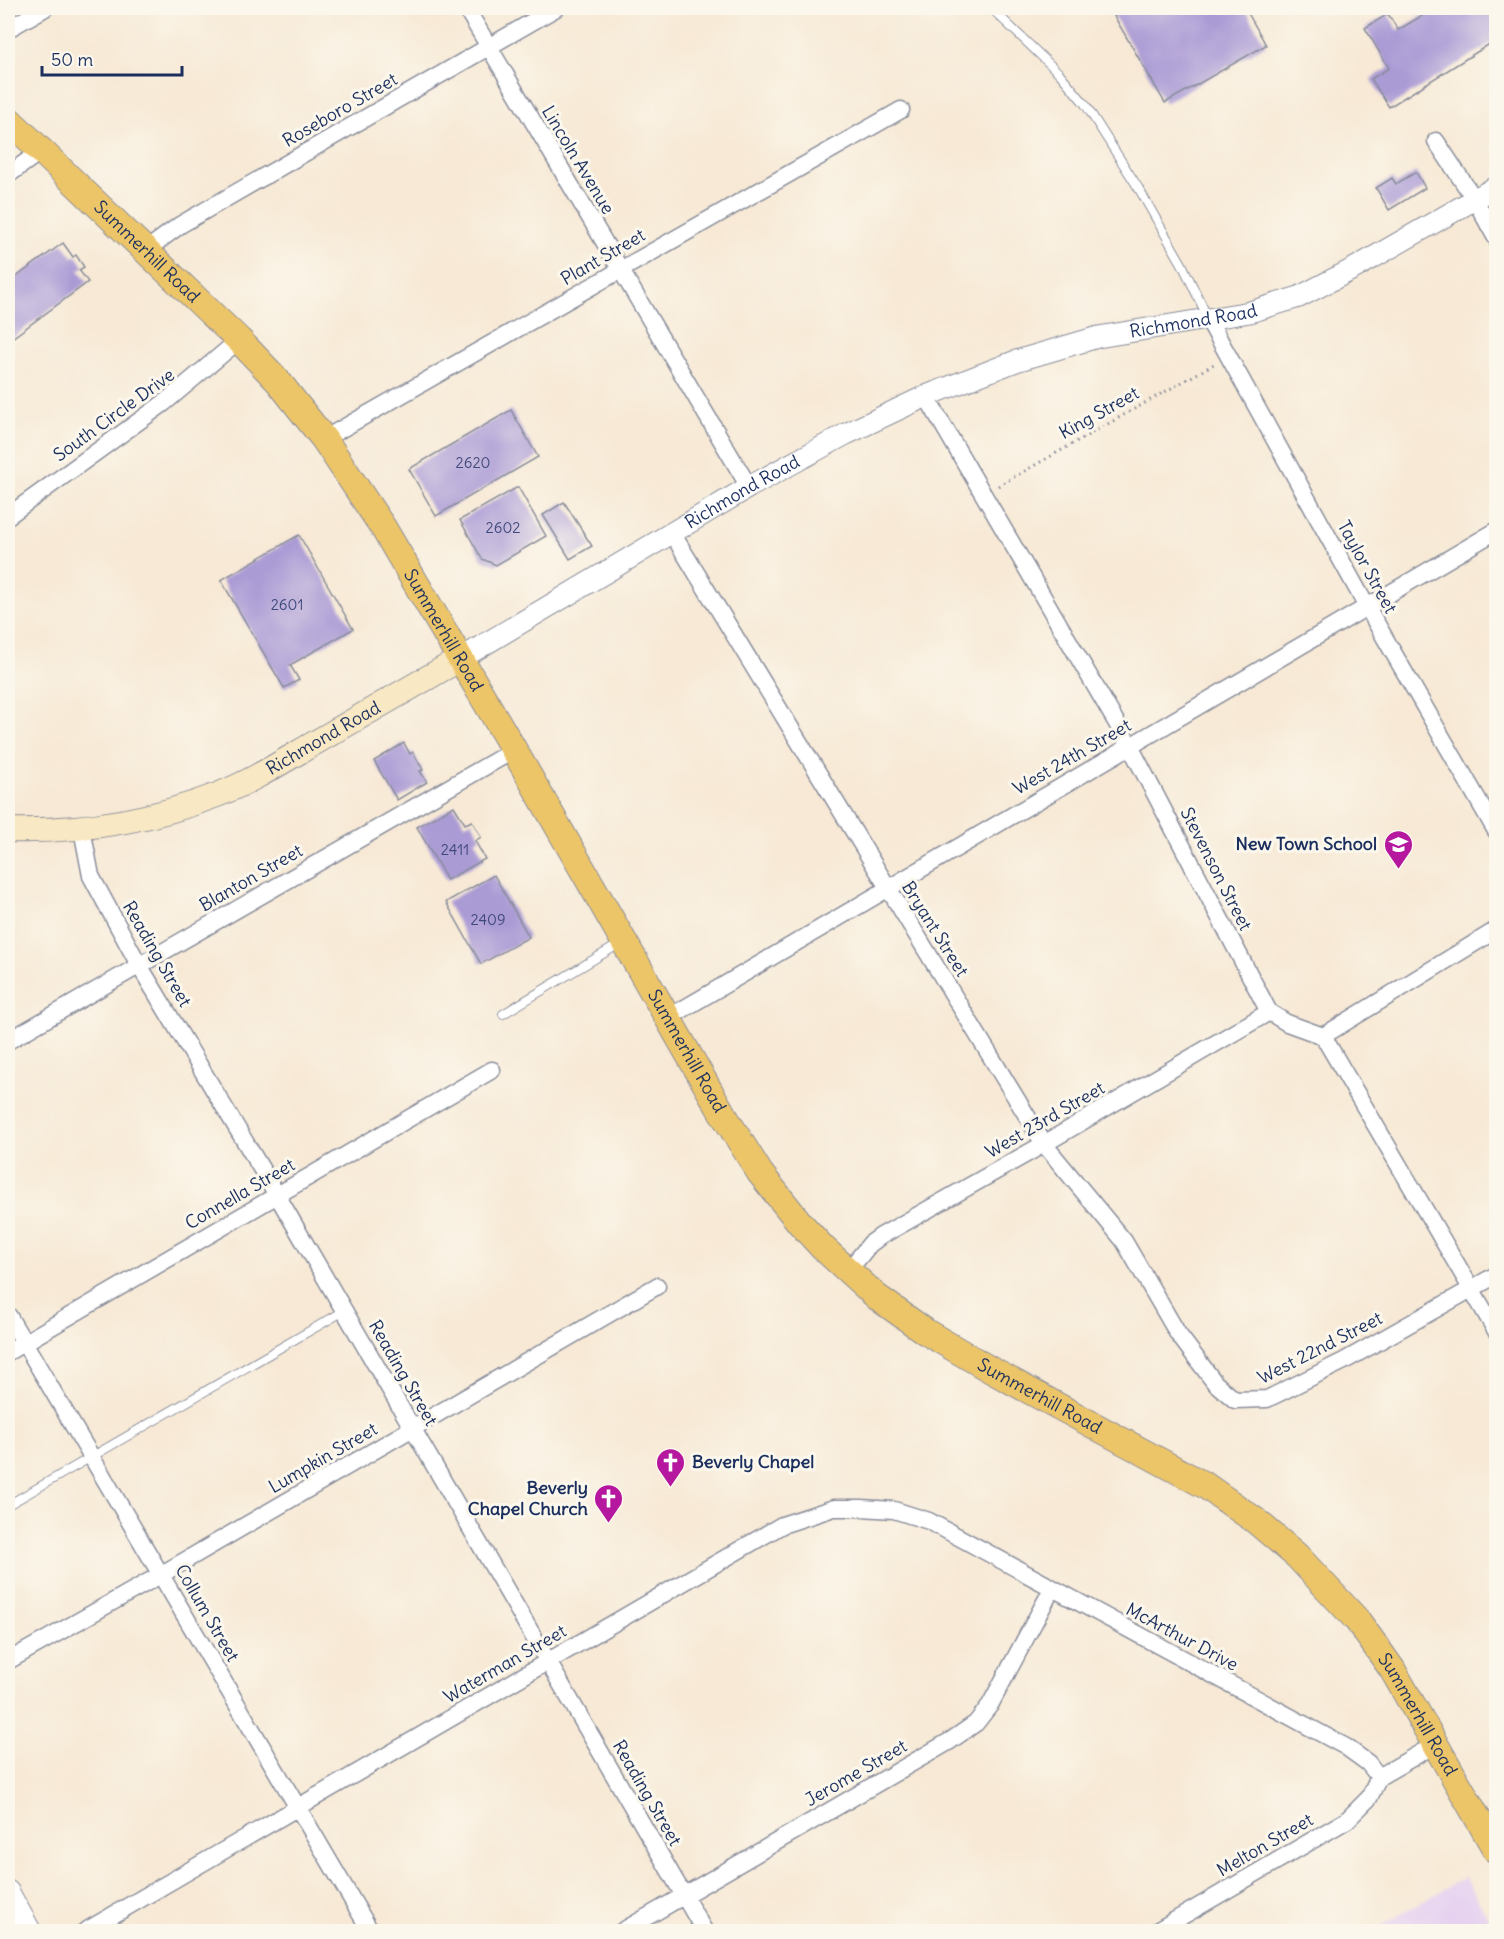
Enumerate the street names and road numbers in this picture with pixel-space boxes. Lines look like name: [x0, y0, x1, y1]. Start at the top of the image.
street label: Roseboro Street: [278, 67, 401, 152]
street label: Lincoln Avenue: [537, 101, 620, 218]
street label: Summerhill Road: [89, 195, 205, 308]
street label: Plant Street: [556, 223, 649, 290]
street label: Richmond Road: [1128, 298, 1260, 343]
street label: South Circle Drive: [49, 363, 179, 466]
street label: King Street: [1055, 381, 1143, 444]
street label: Richmond Road: [680, 449, 804, 534]
street label: Taylor Street: [1333, 516, 1402, 617]
street label: Summerhill Road: [399, 565, 489, 696]
street label: Richmond Road: [262, 695, 385, 780]
street label: West 24th Street: [1009, 713, 1135, 800]
street label: Stevenson Street: [1176, 803, 1257, 934]
street label: Blanton Street: [195, 839, 306, 916]
street label: Bryant Street: [897, 877, 974, 981]
street label: Reading Street: [118, 897, 197, 1011]
street label: Summerhill Road: [643, 985, 732, 1117]
street label: West 23rd Street: [981, 1076, 1109, 1163]
street label: Connella Street: [181, 1153, 299, 1234]
street label: West 22nd Street: [1254, 1306, 1386, 1389]
street label: Reading Street: [364, 1316, 443, 1430]
street label: Summerhill Road: [974, 1353, 1107, 1439]
street label: Lumpkin Street: [264, 1417, 381, 1498]
street label: Collum Street: [170, 1560, 245, 1665]
street label: McArthur Drive: [1122, 1597, 1242, 1676]
street label: Waterman Street: [439, 1619, 570, 1708]
street label: Summerhill Road: [1373, 1648, 1463, 1780]
street label: Jerome Street: [801, 1734, 911, 1811]
street label: Reading Street: [608, 1736, 687, 1850]
street label: Melton Street: [1213, 1808, 1317, 1881]

